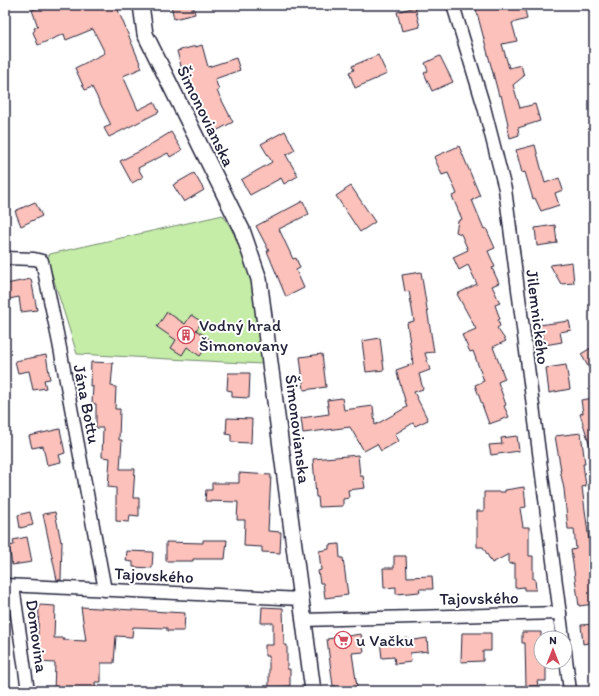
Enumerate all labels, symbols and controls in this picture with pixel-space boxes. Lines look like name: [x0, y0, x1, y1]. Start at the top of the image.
street label: Šimonovianska: [173, 62, 239, 170]
street label: Jilemnického: [522, 268, 554, 366]
place label: Vodný hrad Šimonovany: [199, 315, 288, 355]
building icon: Vodný hrad Šimonovany: [176, 325, 196, 345]
street label: Jána Bottu: [70, 363, 105, 446]
street label: Šimonovianska: [281, 373, 315, 485]
street label: Tajovského: [114, 563, 194, 587]
street label: Tajovského: [439, 587, 519, 609]
street label: Domovina: [22, 598, 52, 674]
supermarket icon: u Vačku: [333, 630, 353, 650]
place label: u Vačku: [356, 630, 414, 650]
north arrow: [533, 630, 573, 670]
text: N: [549, 634, 557, 647]

